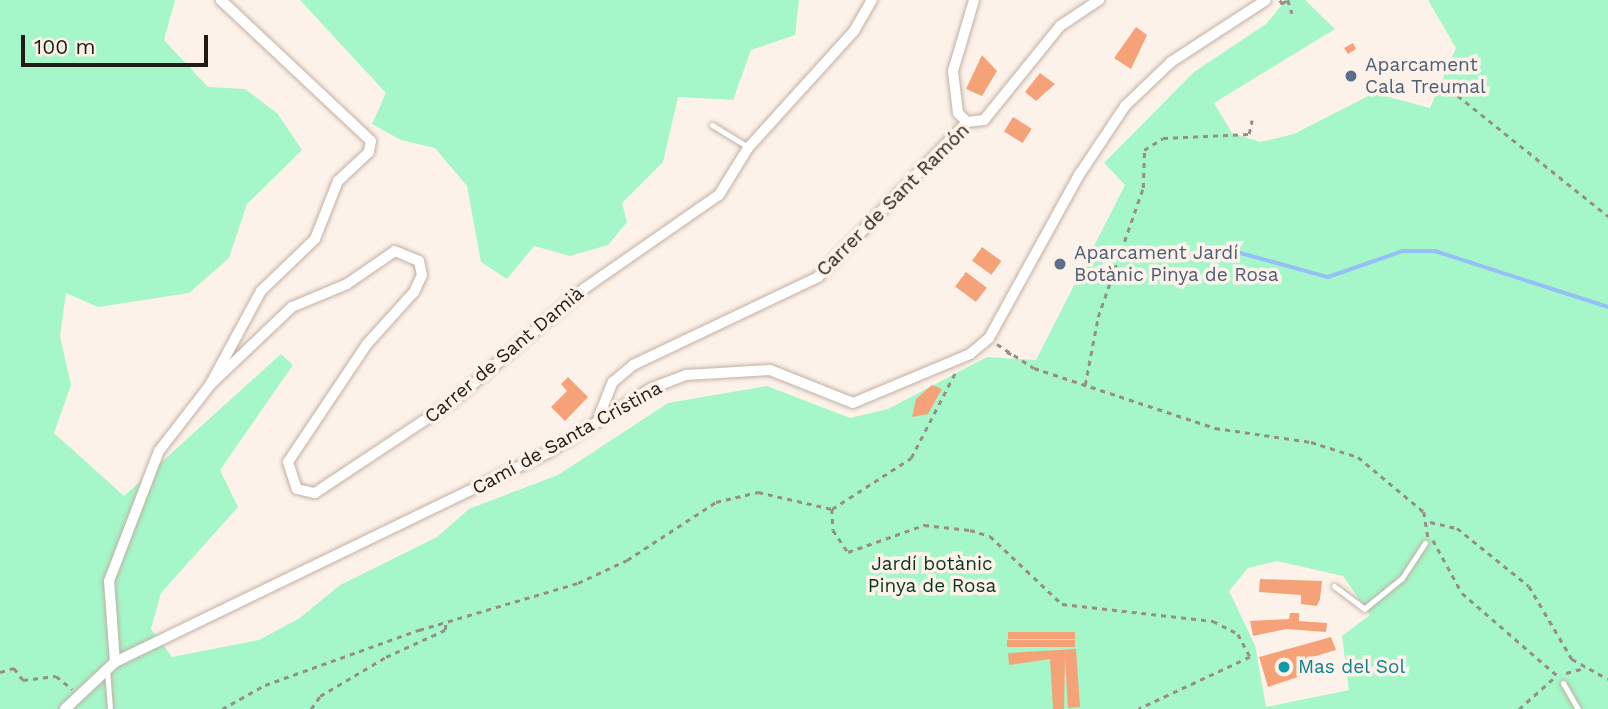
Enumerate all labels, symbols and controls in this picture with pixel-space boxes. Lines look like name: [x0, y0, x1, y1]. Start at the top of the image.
scale bar: [24, 21, 212, 65]
text: 100 m: [34, 34, 96, 59]
place label: Aparcament Cala Treumal: [1365, 54, 1487, 98]
marker: Aparcament Cala Treumal: [1343, 68, 1359, 84]
street label: Carrer de Sant Ramón: [812, 119, 974, 281]
place label: Aparcament Jardí Botànic Pinya de Rosa: [1074, 242, 1279, 286]
marker: Aparcament Jardí Botànic Pinya de Rosa: [1052, 256, 1068, 272]
street label: Carrer de Sant Damià: [420, 282, 588, 428]
street label: Camí de Santa Cristina: [468, 376, 666, 500]
park label: Jardí botànic Pinya de Rosa: [868, 553, 996, 597]
place label: Mas del Sol: [1298, 656, 1406, 678]
marker: Mas del Sol: [1276, 659, 1292, 675]

